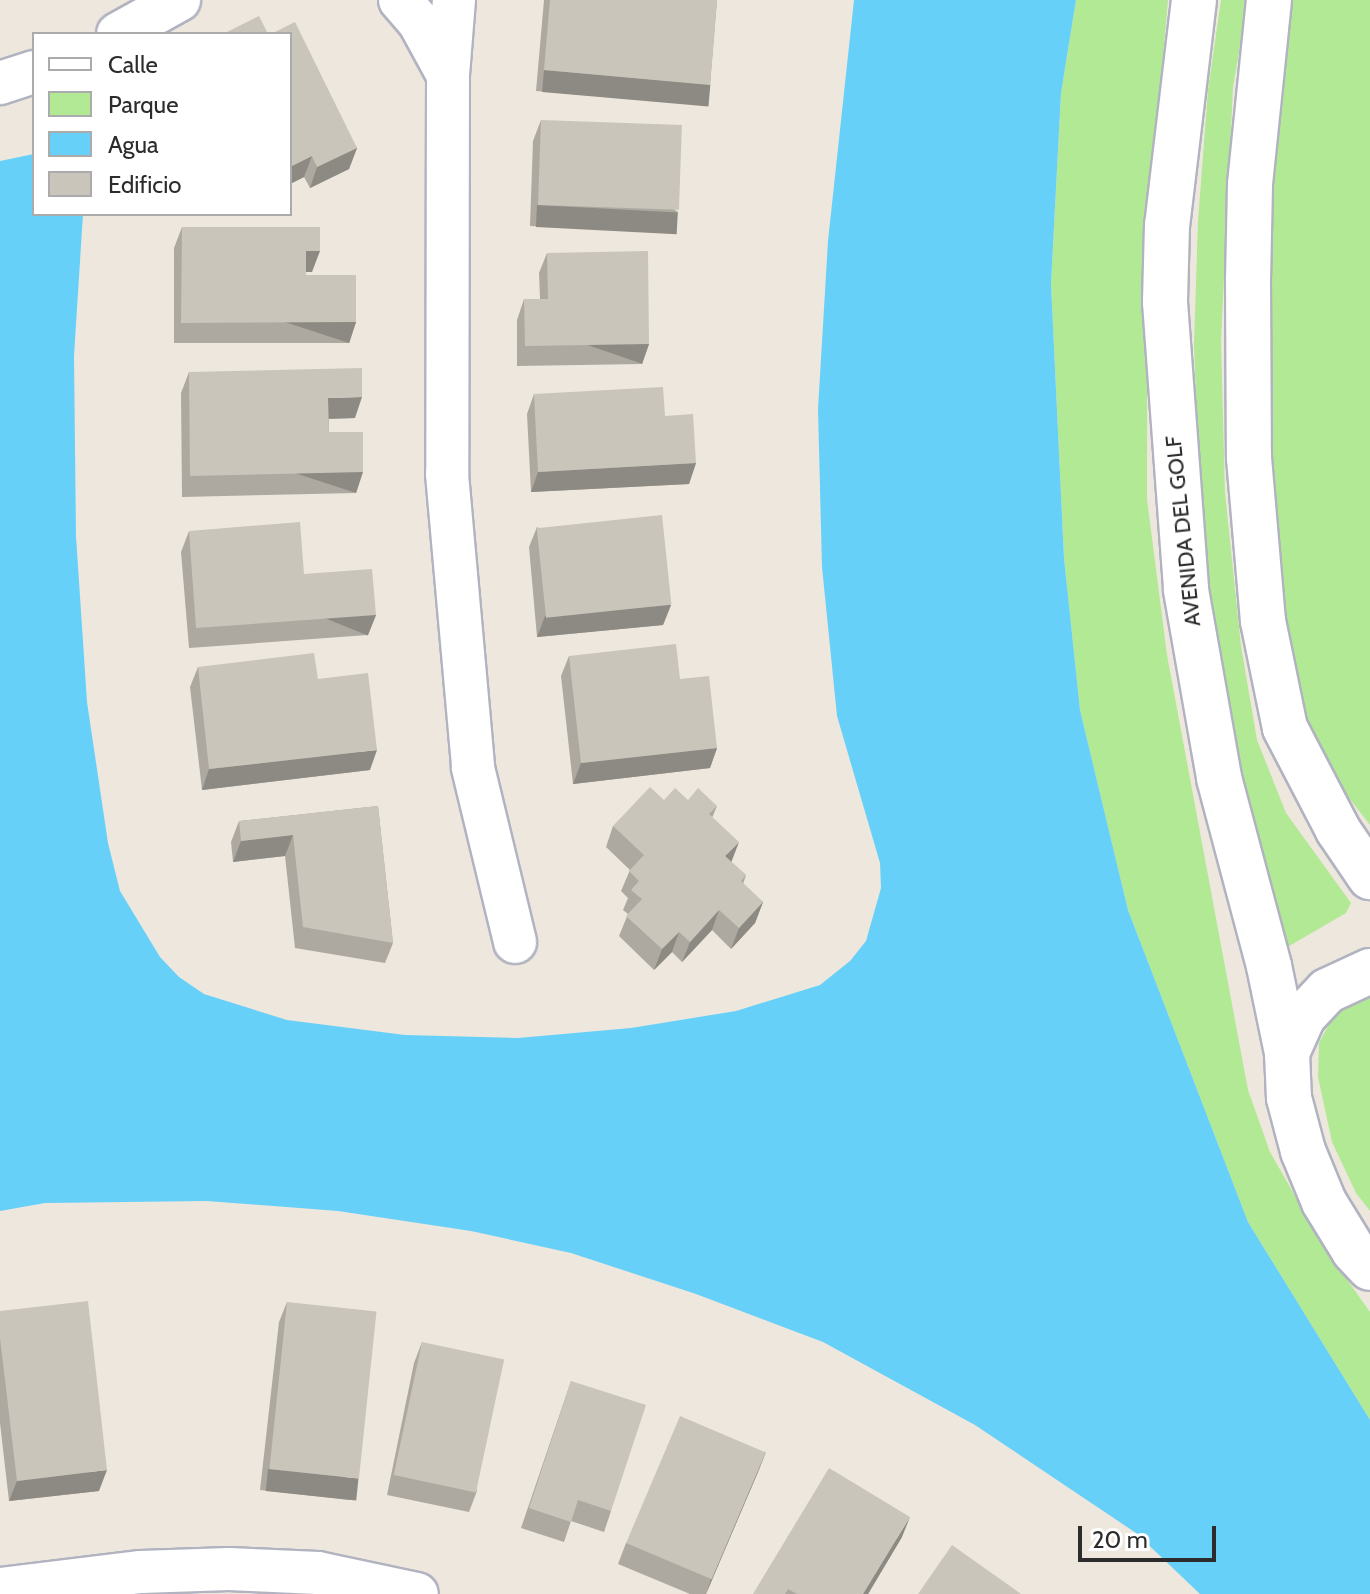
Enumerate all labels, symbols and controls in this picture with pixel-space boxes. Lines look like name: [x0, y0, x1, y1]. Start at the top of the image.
legend: [32, 32, 292, 216]
text: Calle: [108, 50, 158, 79]
text: Parque: [108, 90, 178, 119]
text: Agua: [108, 130, 159, 159]
text: Edificio: [108, 170, 182, 199]
street label: AVENIDA DEL GOLF: [1160, 434, 1206, 628]
scale bar: [1082, 1510, 1220, 1560]
text: 20 m: [1092, 1525, 1148, 1554]

